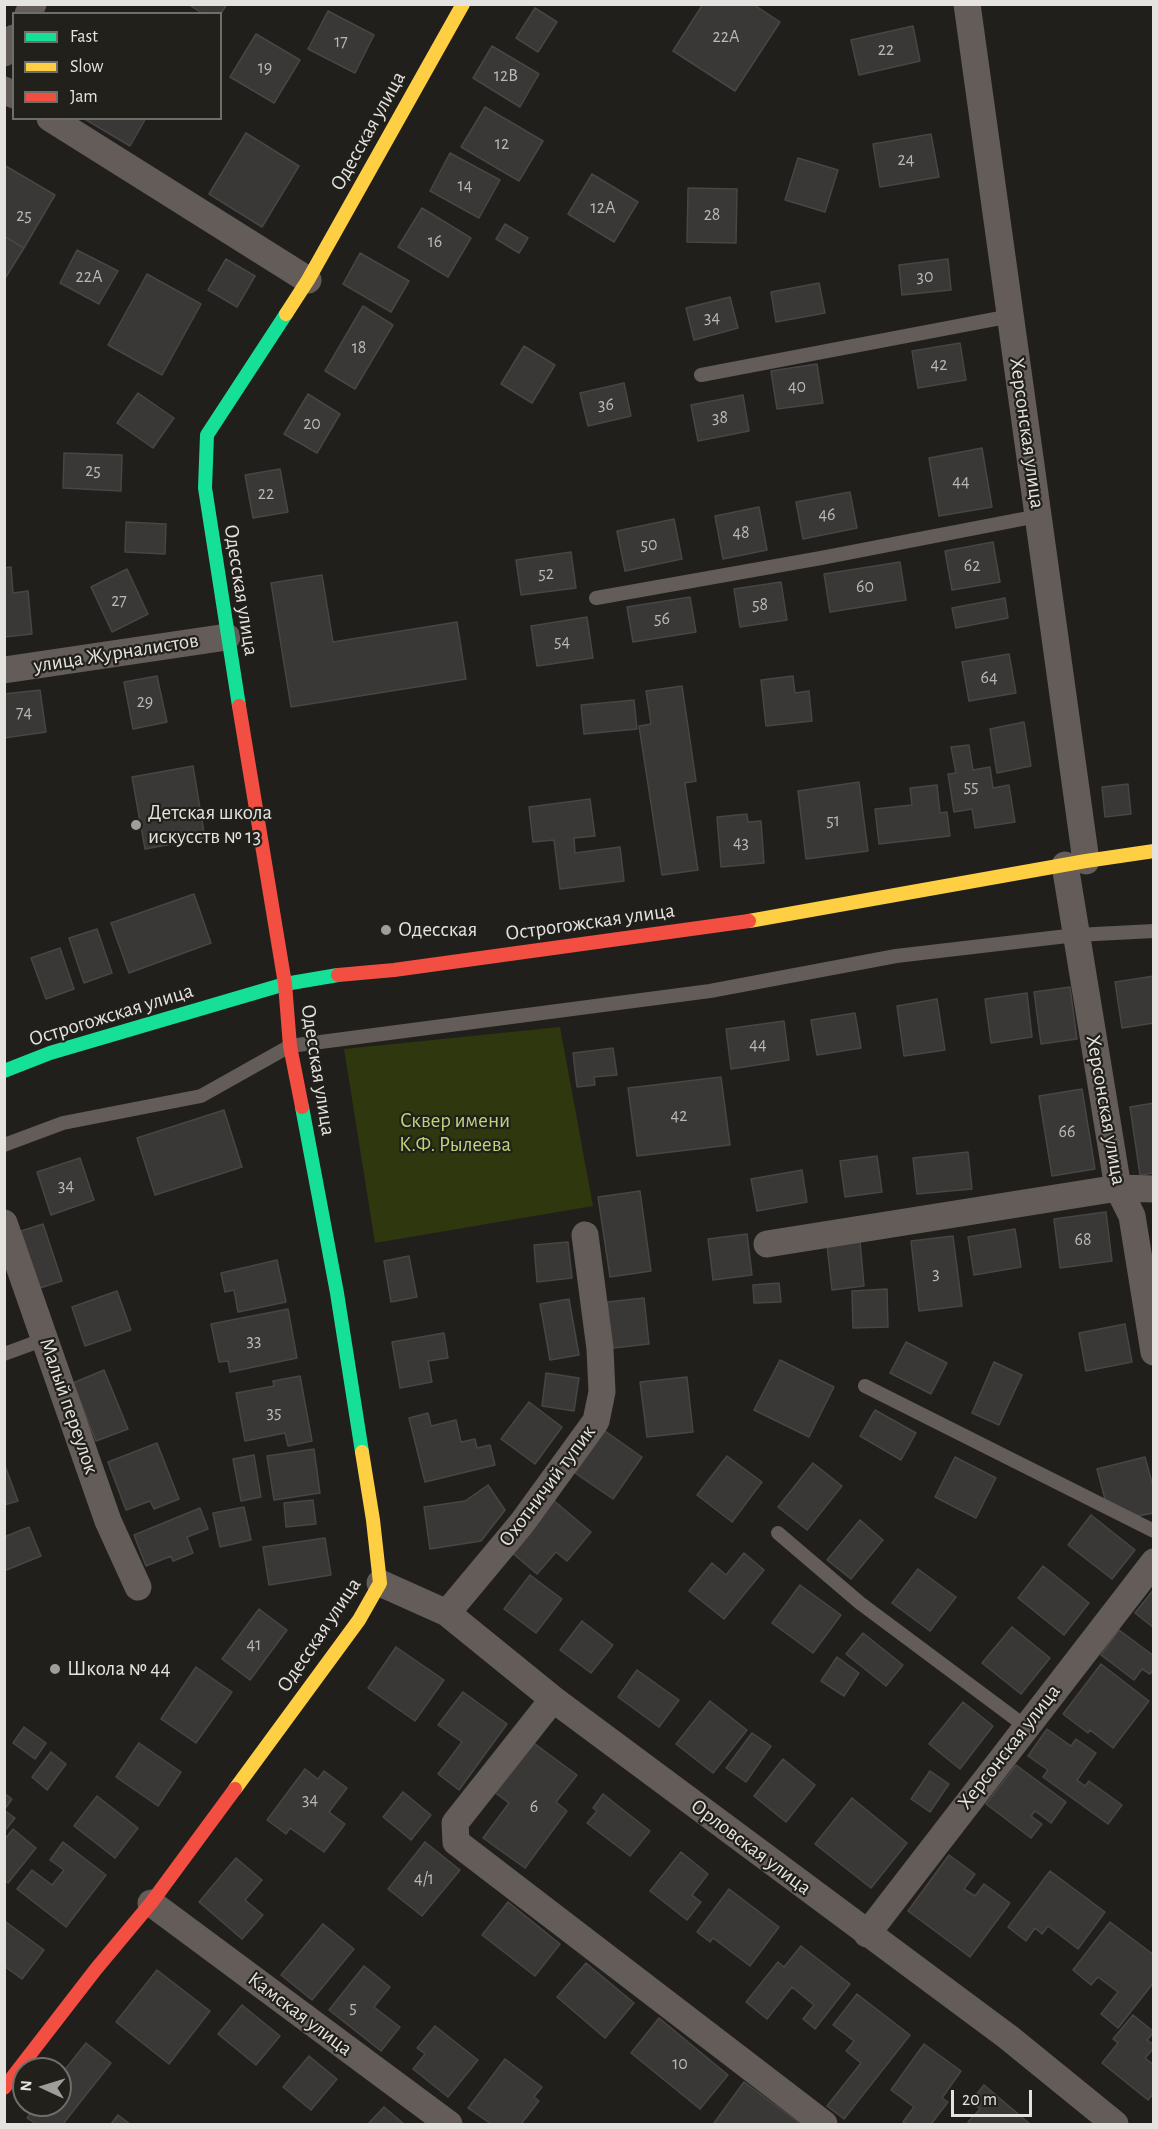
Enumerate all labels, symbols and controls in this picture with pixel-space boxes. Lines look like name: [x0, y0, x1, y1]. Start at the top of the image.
legend: [12, 12, 222, 120]
house number: 22А: [713, 26, 739, 48]
text: Fast: [70, 28, 98, 46]
house number: 17: [334, 31, 348, 53]
house number: 22: [878, 39, 894, 61]
house number: 19: [258, 57, 272, 79]
text: Slow: [70, 58, 103, 76]
house number: 12В: [494, 65, 518, 87]
street label: Одесская улица: [325, 67, 411, 195]
text: Jam: [70, 88, 98, 106]
house number: 12: [495, 133, 509, 155]
house number: 24: [898, 149, 914, 171]
house number: 14: [458, 175, 472, 197]
house number: 12А: [591, 197, 615, 219]
house number: 28: [704, 204, 720, 226]
house number: 25: [16, 205, 32, 227]
house number: 16: [428, 231, 442, 253]
house number: 22А: [76, 266, 102, 288]
house number: 30: [917, 266, 933, 288]
house number: 34: [704, 307, 720, 329]
house number: 18: [352, 337, 366, 359]
house number: 42: [931, 354, 947, 376]
street label: Херсонская улица: [1004, 356, 1050, 510]
house number: 40: [788, 376, 806, 398]
house number: 36: [598, 394, 614, 416]
house number: 38: [712, 407, 728, 429]
house number: 20: [303, 413, 321, 435]
house number: 25: [85, 460, 101, 482]
house number: 44: [952, 471, 970, 493]
house number: 22: [258, 483, 274, 505]
house number: 46: [818, 504, 836, 526]
house number: 48: [732, 522, 750, 544]
street label: Одесская улица: [218, 523, 264, 657]
house number: 50: [640, 534, 658, 556]
house number: 62: [964, 555, 980, 577]
house number: 52: [538, 563, 554, 585]
house number: 60: [856, 576, 874, 598]
house number: 27: [111, 590, 127, 612]
house number: 58: [752, 594, 768, 616]
house number: 56: [654, 608, 670, 630]
street label: улица Журналистов: [32, 628, 200, 678]
house number: 54: [554, 631, 570, 653]
house number: 64: [980, 667, 998, 689]
house number: 29: [137, 691, 153, 713]
house number: 74: [16, 702, 32, 724]
house number: 55: [963, 776, 979, 798]
place label: Детская школа искусств № 13: [148, 800, 272, 850]
house number: 51: [826, 810, 840, 832]
marker: Детская школа искусств № 13: [129, 818, 143, 832]
house number: 43: [733, 832, 749, 854]
street label: Острогожская улица: [504, 898, 676, 946]
place label: Одесская: [398, 917, 477, 943]
marker: Одесская: [379, 923, 393, 937]
street label: Острогожская улица: [26, 978, 196, 1052]
street label: Одесская улица: [295, 1003, 341, 1137]
street label: Херсонская улица: [1080, 1033, 1132, 1187]
house number: 44: [749, 1034, 767, 1056]
house number: 42: [671, 1105, 687, 1127]
park label: Сквер имени К.Ф. Рылеева: [399, 1108, 511, 1158]
house number: 66: [1059, 1121, 1075, 1143]
house number: 34: [58, 1175, 74, 1197]
house number: 68: [1075, 1229, 1091, 1251]
house number: 3: [932, 1263, 940, 1285]
house number: 33: [247, 1330, 261, 1352]
street label: Малый переулок: [34, 1335, 104, 1477]
house number: 35: [267, 1402, 281, 1424]
street label: Охотничий тупик: [493, 1420, 601, 1552]
street label: Одесская улица: [271, 1573, 367, 1697]
house number: 41: [247, 1634, 261, 1656]
place label: Школа № 44: [67, 1656, 170, 1682]
marker: Школа № 44: [48, 1662, 62, 1676]
street label: Херсонская улица: [952, 1679, 1066, 1815]
house number: 34: [302, 1789, 318, 1811]
street label: Орловская улица: [686, 1794, 816, 1900]
house number: 6: [530, 1796, 538, 1818]
house number: 4/1: [414, 1868, 434, 1890]
street label: Камская улица: [243, 1966, 357, 2062]
house number: 5: [349, 1997, 357, 2019]
house number: 10: [672, 2053, 688, 2075]
north arrow: [12, 2057, 72, 2117]
scale bar: [954, 2078, 1035, 2116]
text: N: [18, 2080, 34, 2092]
text: 20 m: [962, 2091, 997, 2109]

